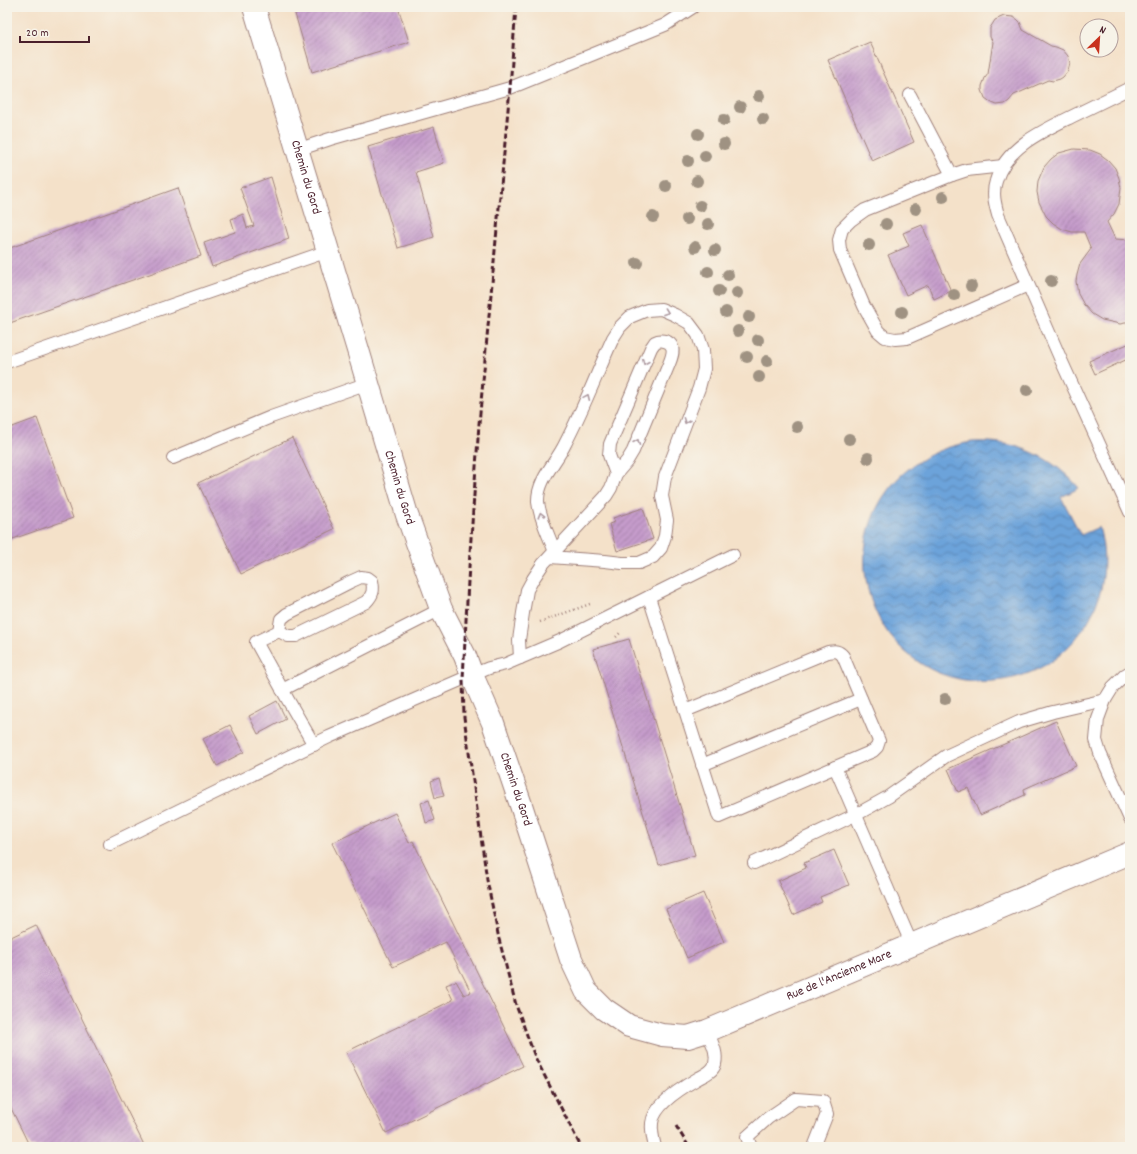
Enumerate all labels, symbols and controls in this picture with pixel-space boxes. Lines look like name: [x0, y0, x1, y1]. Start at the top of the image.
scale bar: [20, 18, 89, 44]
north arrow: [1079, 18, 1119, 58]
text: N: [1097, 22, 1109, 39]
text: 20 m: [26, 25, 49, 42]
street label: Chemin du Gord: [285, 138, 326, 217]
one-way arrow: [663, 307, 670, 315]
one-way arrow: [642, 357, 650, 365]
one-way arrow: [582, 394, 590, 401]
one-way arrow: [683, 417, 691, 424]
one-way arrow: [632, 438, 640, 445]
street label: Chemin du Gord: [379, 448, 419, 527]
one-way arrow: [538, 512, 546, 518]
street label: Chemin du Gord: [494, 750, 537, 829]
street label: Rue de l'Ancienne Mare: [783, 945, 895, 1006]

